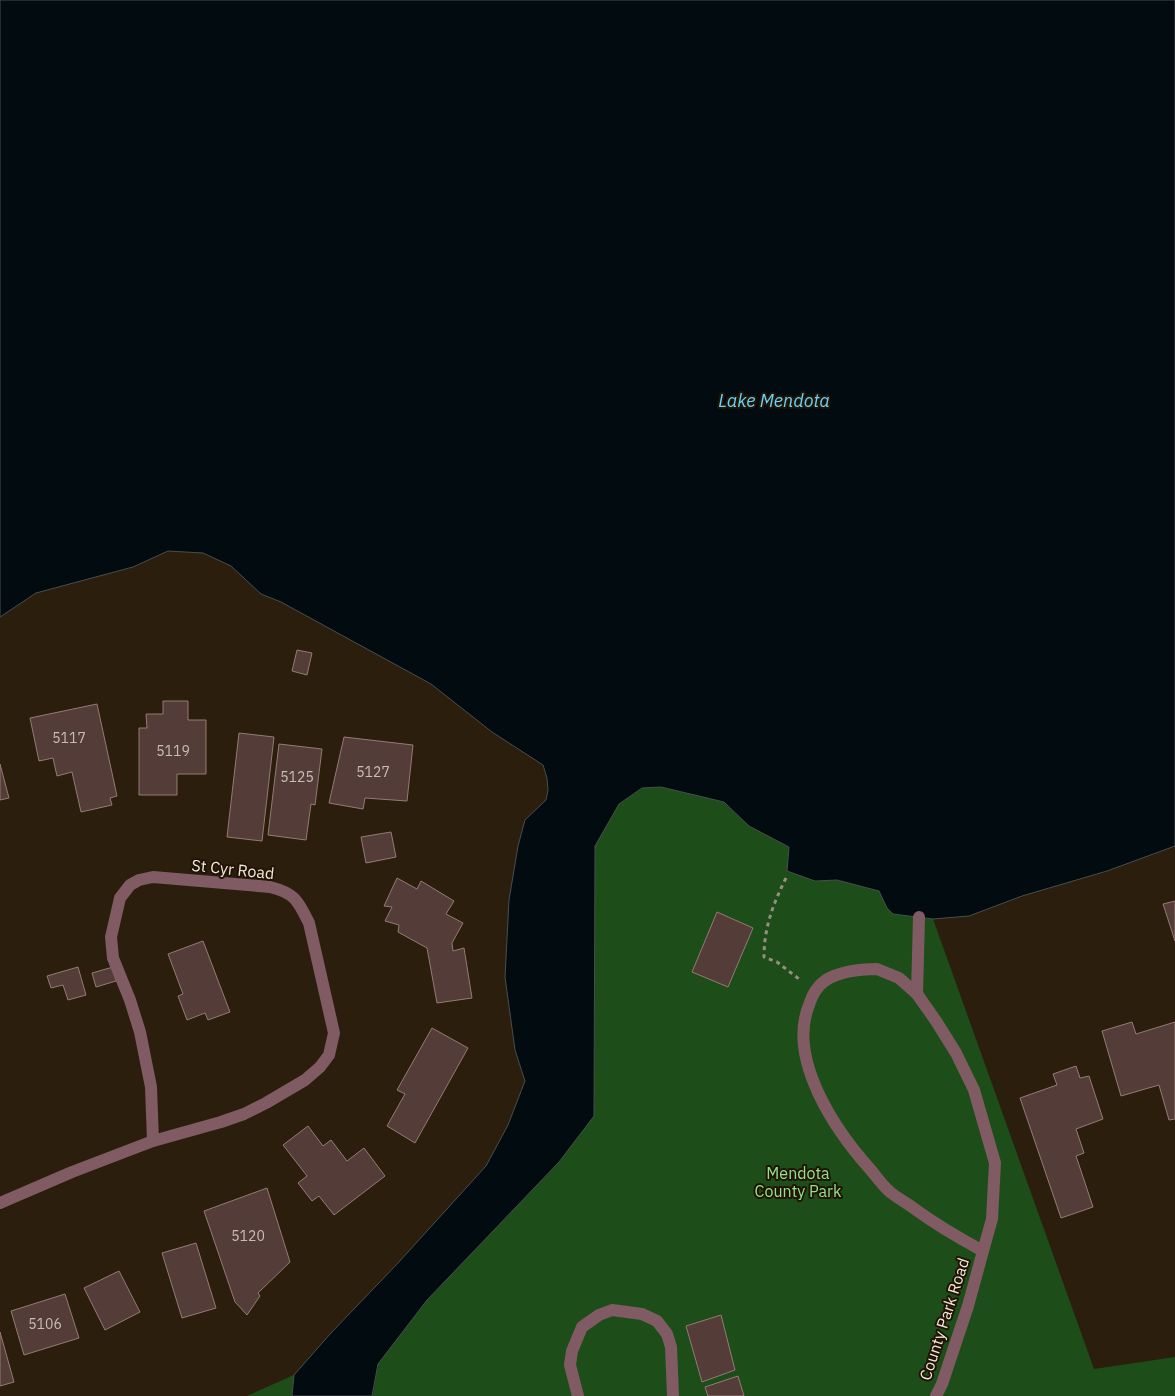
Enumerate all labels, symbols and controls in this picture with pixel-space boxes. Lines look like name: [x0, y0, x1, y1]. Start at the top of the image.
water label: Lake Mendota: [718, 389, 830, 412]
house number: 5117: [52, 729, 86, 747]
house number: 5119: [156, 742, 190, 760]
house number: 5127: [356, 763, 390, 781]
house number: 5125: [280, 768, 314, 786]
street label: St Cyr Road: [191, 855, 275, 883]
park label: Mendota County Park: [755, 1163, 842, 1201]
house number: 5120: [231, 1227, 265, 1245]
street label: County Park Road: [915, 1255, 973, 1383]
house number: 5106: [28, 1315, 62, 1333]

